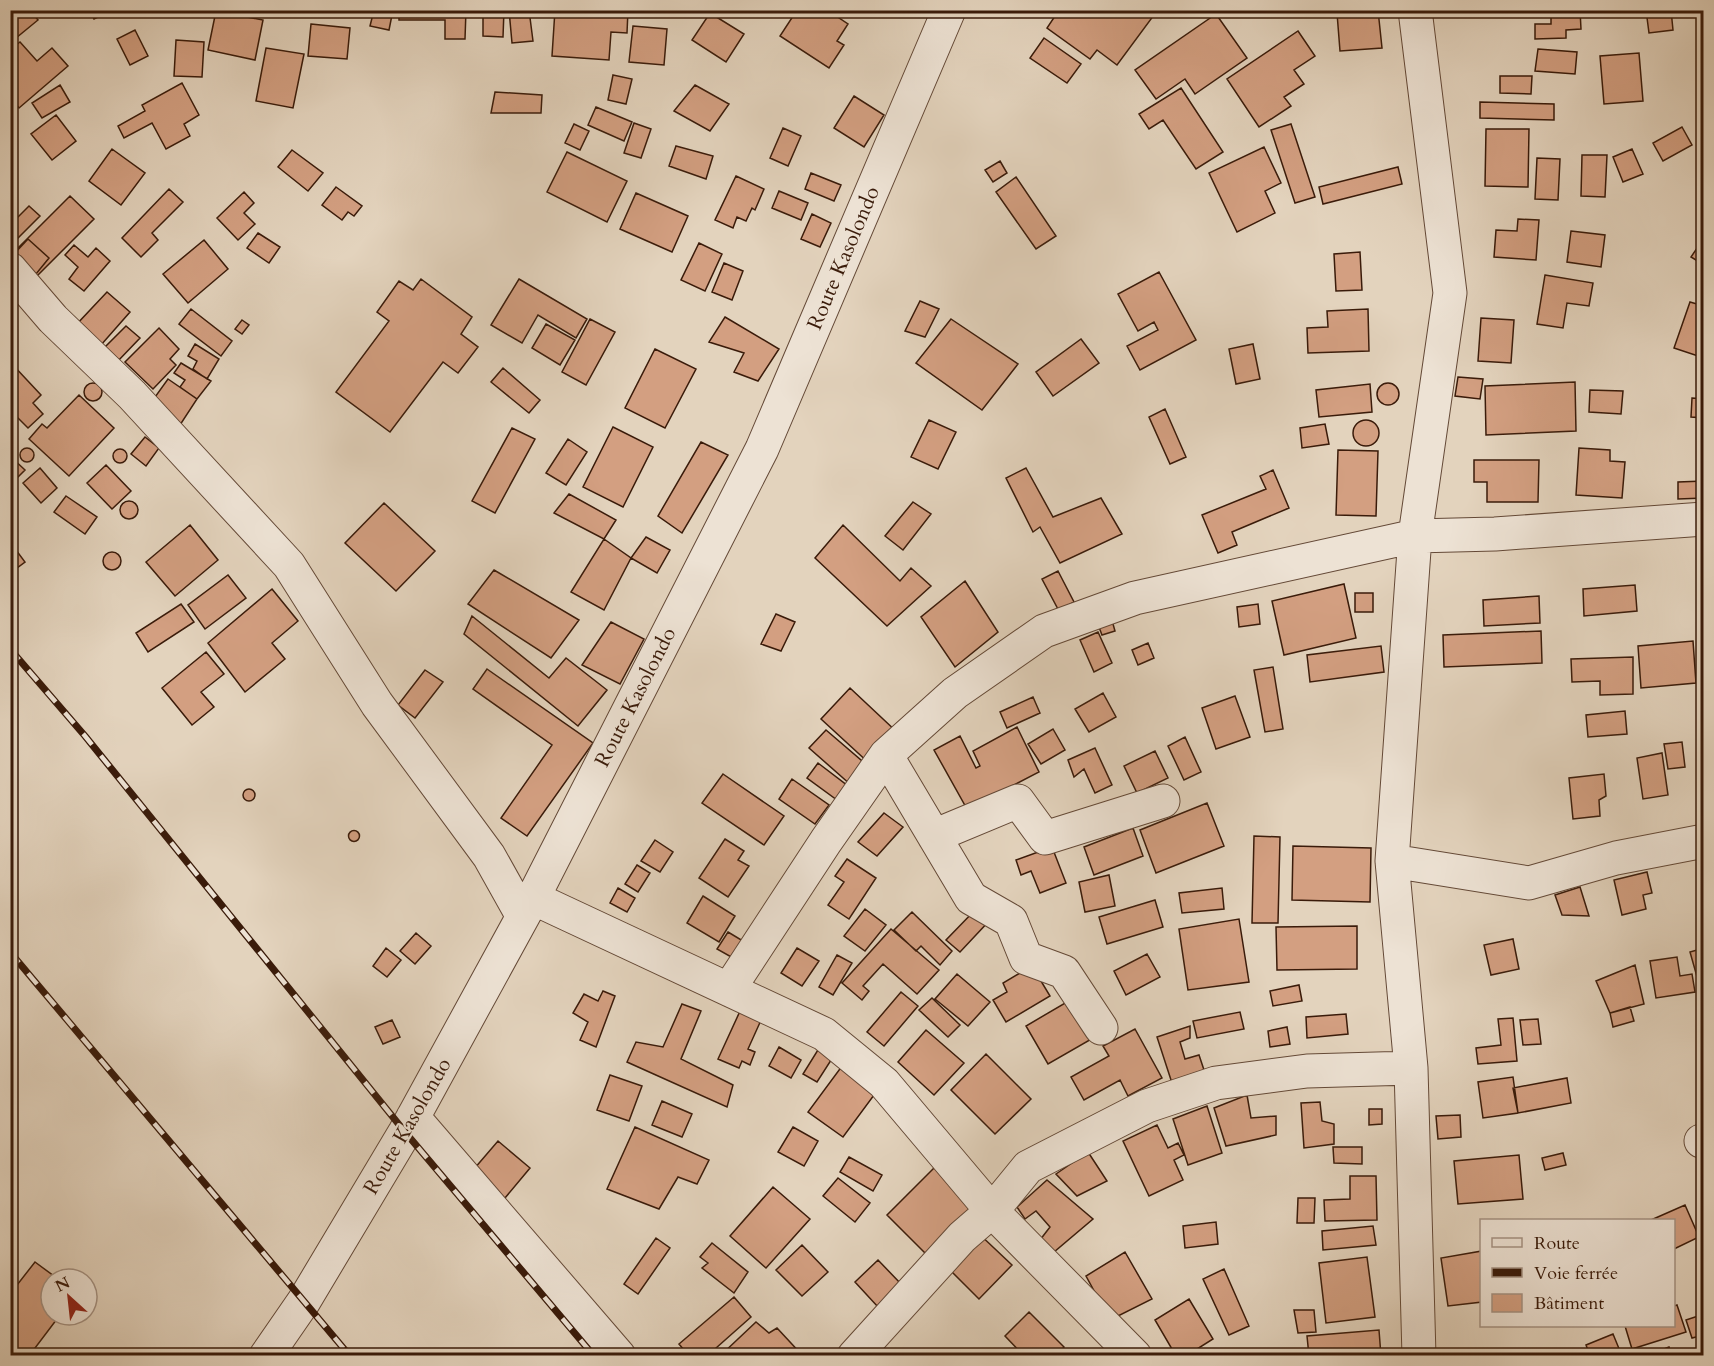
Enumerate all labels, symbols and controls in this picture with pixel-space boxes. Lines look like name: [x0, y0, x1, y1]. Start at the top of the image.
street label: Route Kasolondo: [800, 182, 887, 335]
street label: Route Kasolondo: [588, 622, 683, 772]
street label: Route Kasolondo: [357, 1053, 458, 1200]
legend: [1480, 1219, 1675, 1327]
text: Route: [1534, 1231, 1580, 1256]
text: Voie ferrée: [1534, 1261, 1618, 1286]
north arrow: [39, 1267, 99, 1327]
text: N: [51, 1272, 74, 1297]
text: Bâtiment: [1534, 1291, 1604, 1316]

